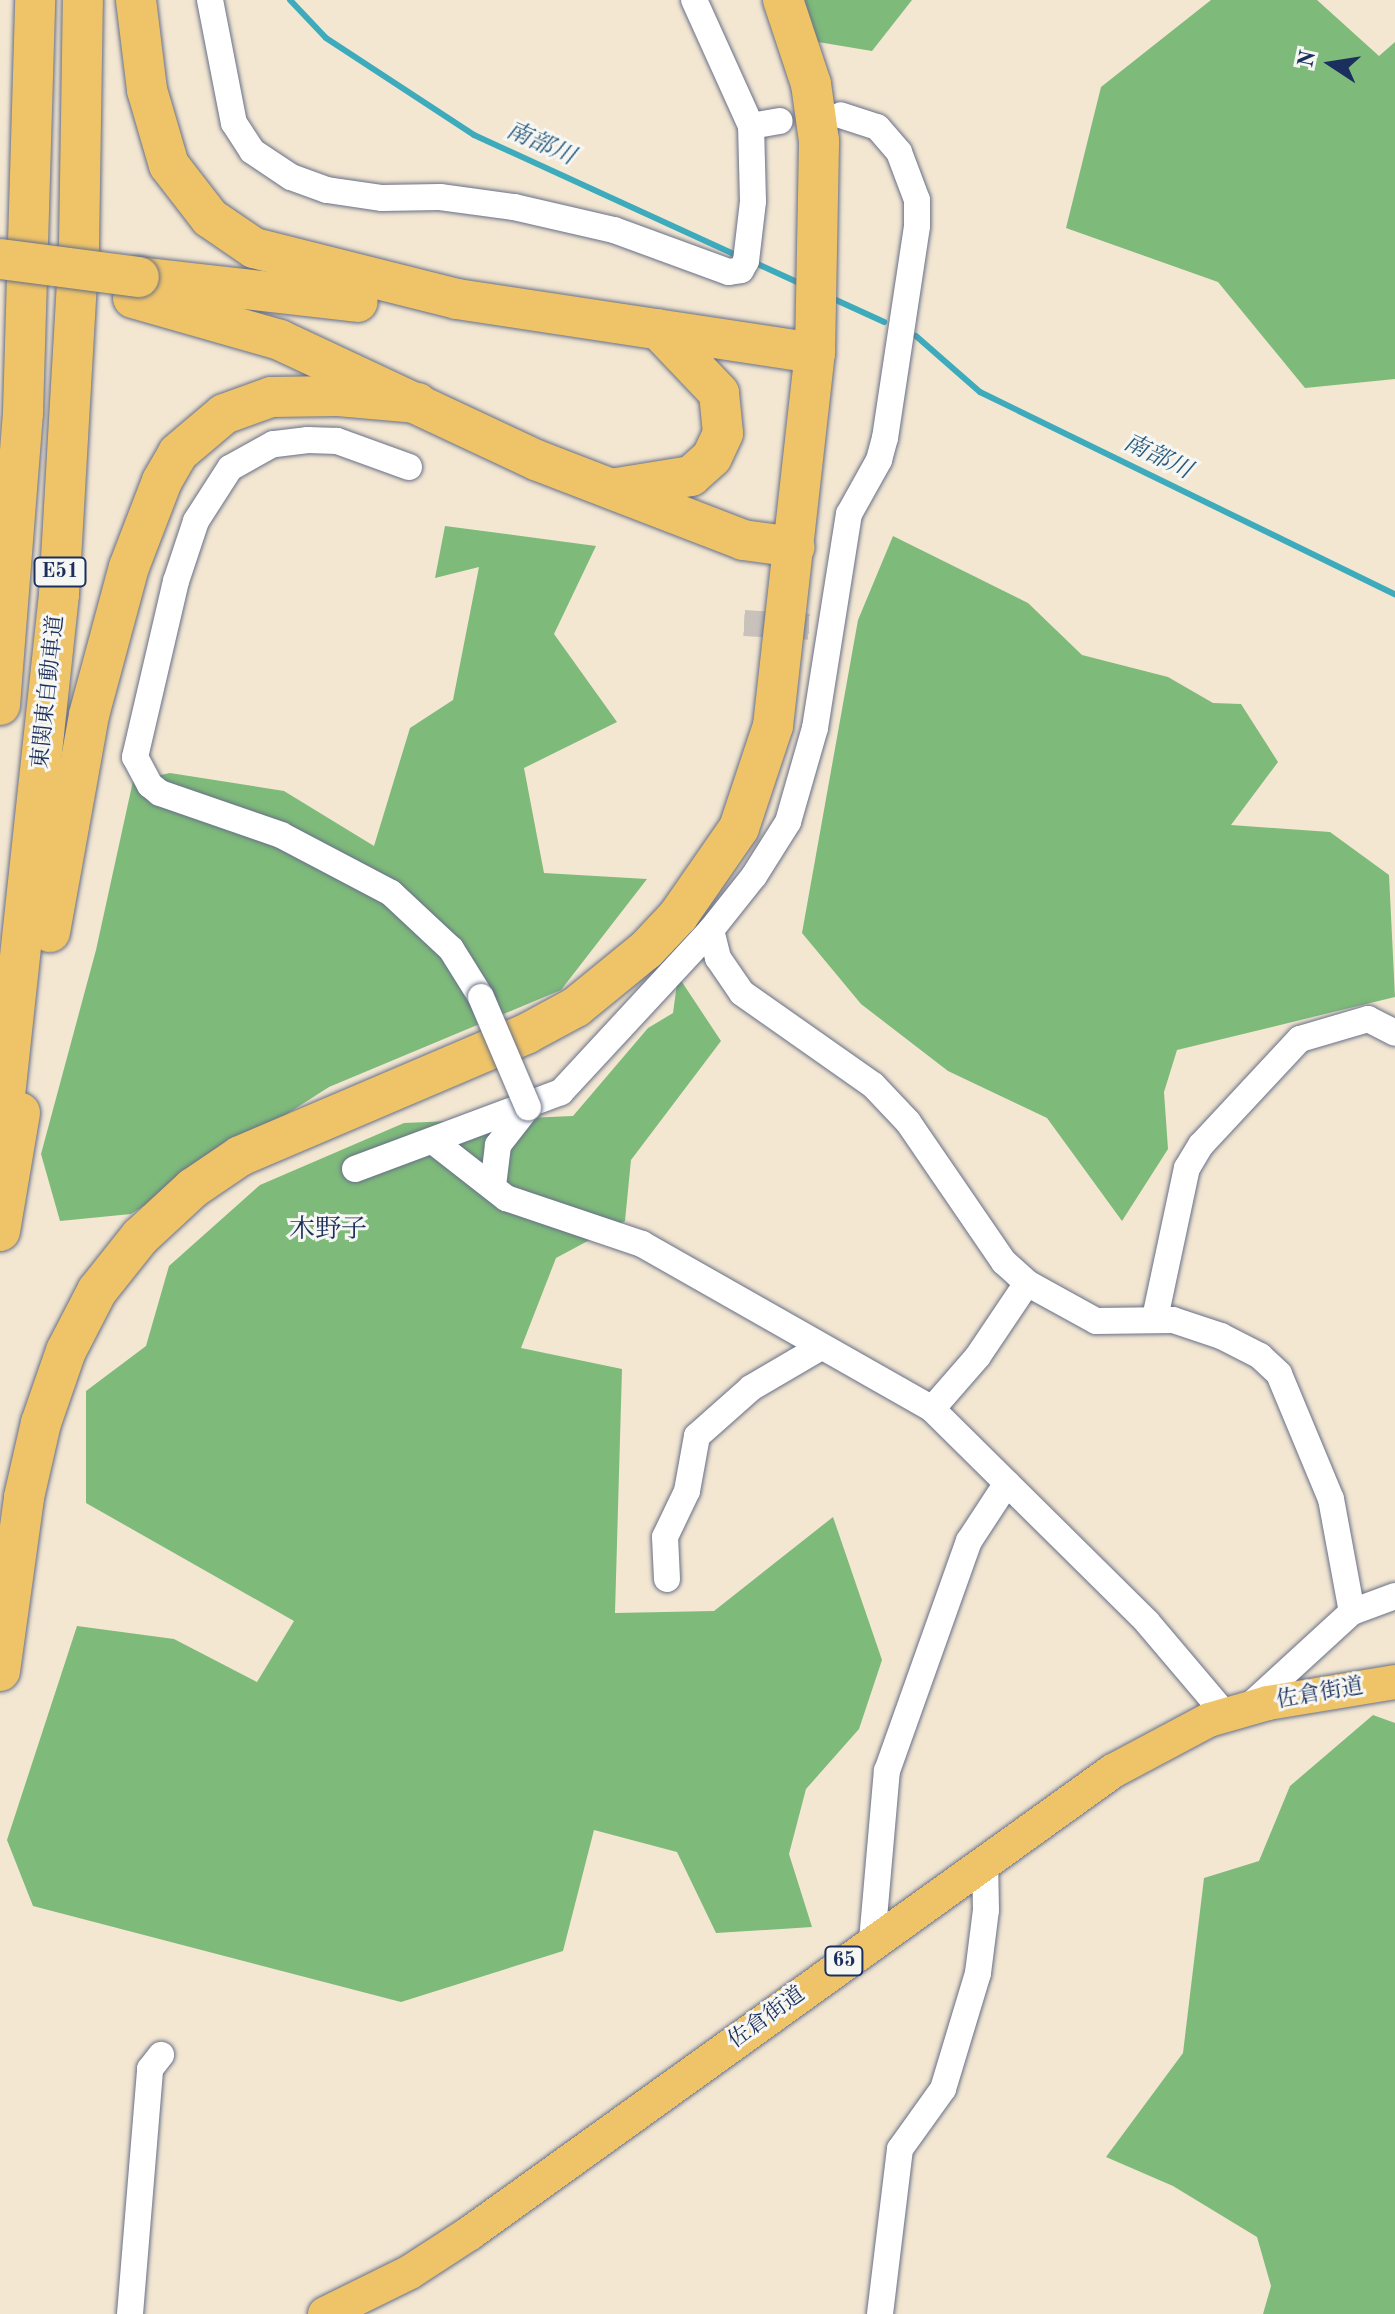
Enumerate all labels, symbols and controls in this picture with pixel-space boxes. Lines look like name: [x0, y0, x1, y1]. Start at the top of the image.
north arrow: [1291, 24, 1371, 104]
text: N: [1295, 49, 1320, 70]
water label: 南部川: [501, 117, 579, 173]
water label: 南部川: [1118, 429, 1196, 487]
road number: E51: [32, 556, 88, 588]
street label: 東関東自動車道: [28, 614, 70, 770]
district label: 木野子: [289, 1215, 367, 1247]
street label: 佐倉街道: [1274, 1673, 1366, 1715]
road number: 65: [824, 1945, 864, 1977]
street label: 佐倉街道: [724, 1981, 810, 2055]

